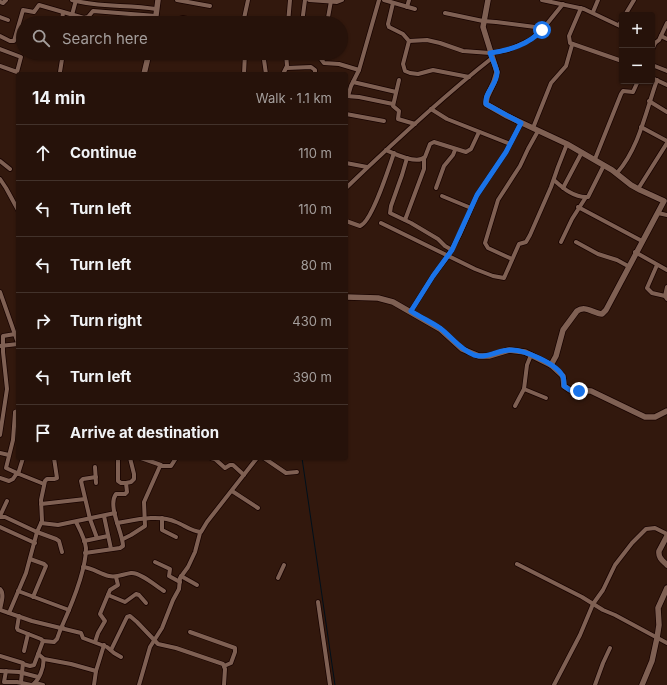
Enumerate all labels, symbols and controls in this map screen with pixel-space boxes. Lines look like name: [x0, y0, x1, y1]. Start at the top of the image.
map controls: [619, 12, 655, 84]
button: +: [619, 12, 655, 48]
search box: [16, 16, 348, 60]
route start: [533, 21, 551, 39]
icon: search: [30, 27, 52, 49]
text: Search here: [62, 29, 148, 48]
button: −: [619, 48, 655, 84]
text: 14 min: [32, 88, 86, 108]
text: Walk · 1.1 km: [256, 90, 332, 106]
icon: ahead: [32, 142, 54, 164]
text: Continue: [70, 143, 137, 162]
text: 110 m: [298, 145, 332, 161]
icon: left: [32, 198, 54, 220]
text: Turn left: [70, 199, 131, 218]
text: 110 m: [298, 201, 332, 217]
icon: left: [32, 254, 54, 276]
text: Turn left: [70, 255, 131, 274]
text: 80 m: [301, 257, 332, 273]
icon: right: [32, 310, 54, 332]
text: Turn right: [70, 311, 142, 330]
text: 430 m: [292, 313, 332, 329]
icon: left: [32, 366, 54, 388]
text: Turn left: [70, 367, 131, 386]
text: 390 m: [293, 369, 332, 385]
route end: [570, 382, 588, 400]
icon: arrive: [32, 422, 54, 444]
text: Arrive at destination: [70, 423, 219, 442]

